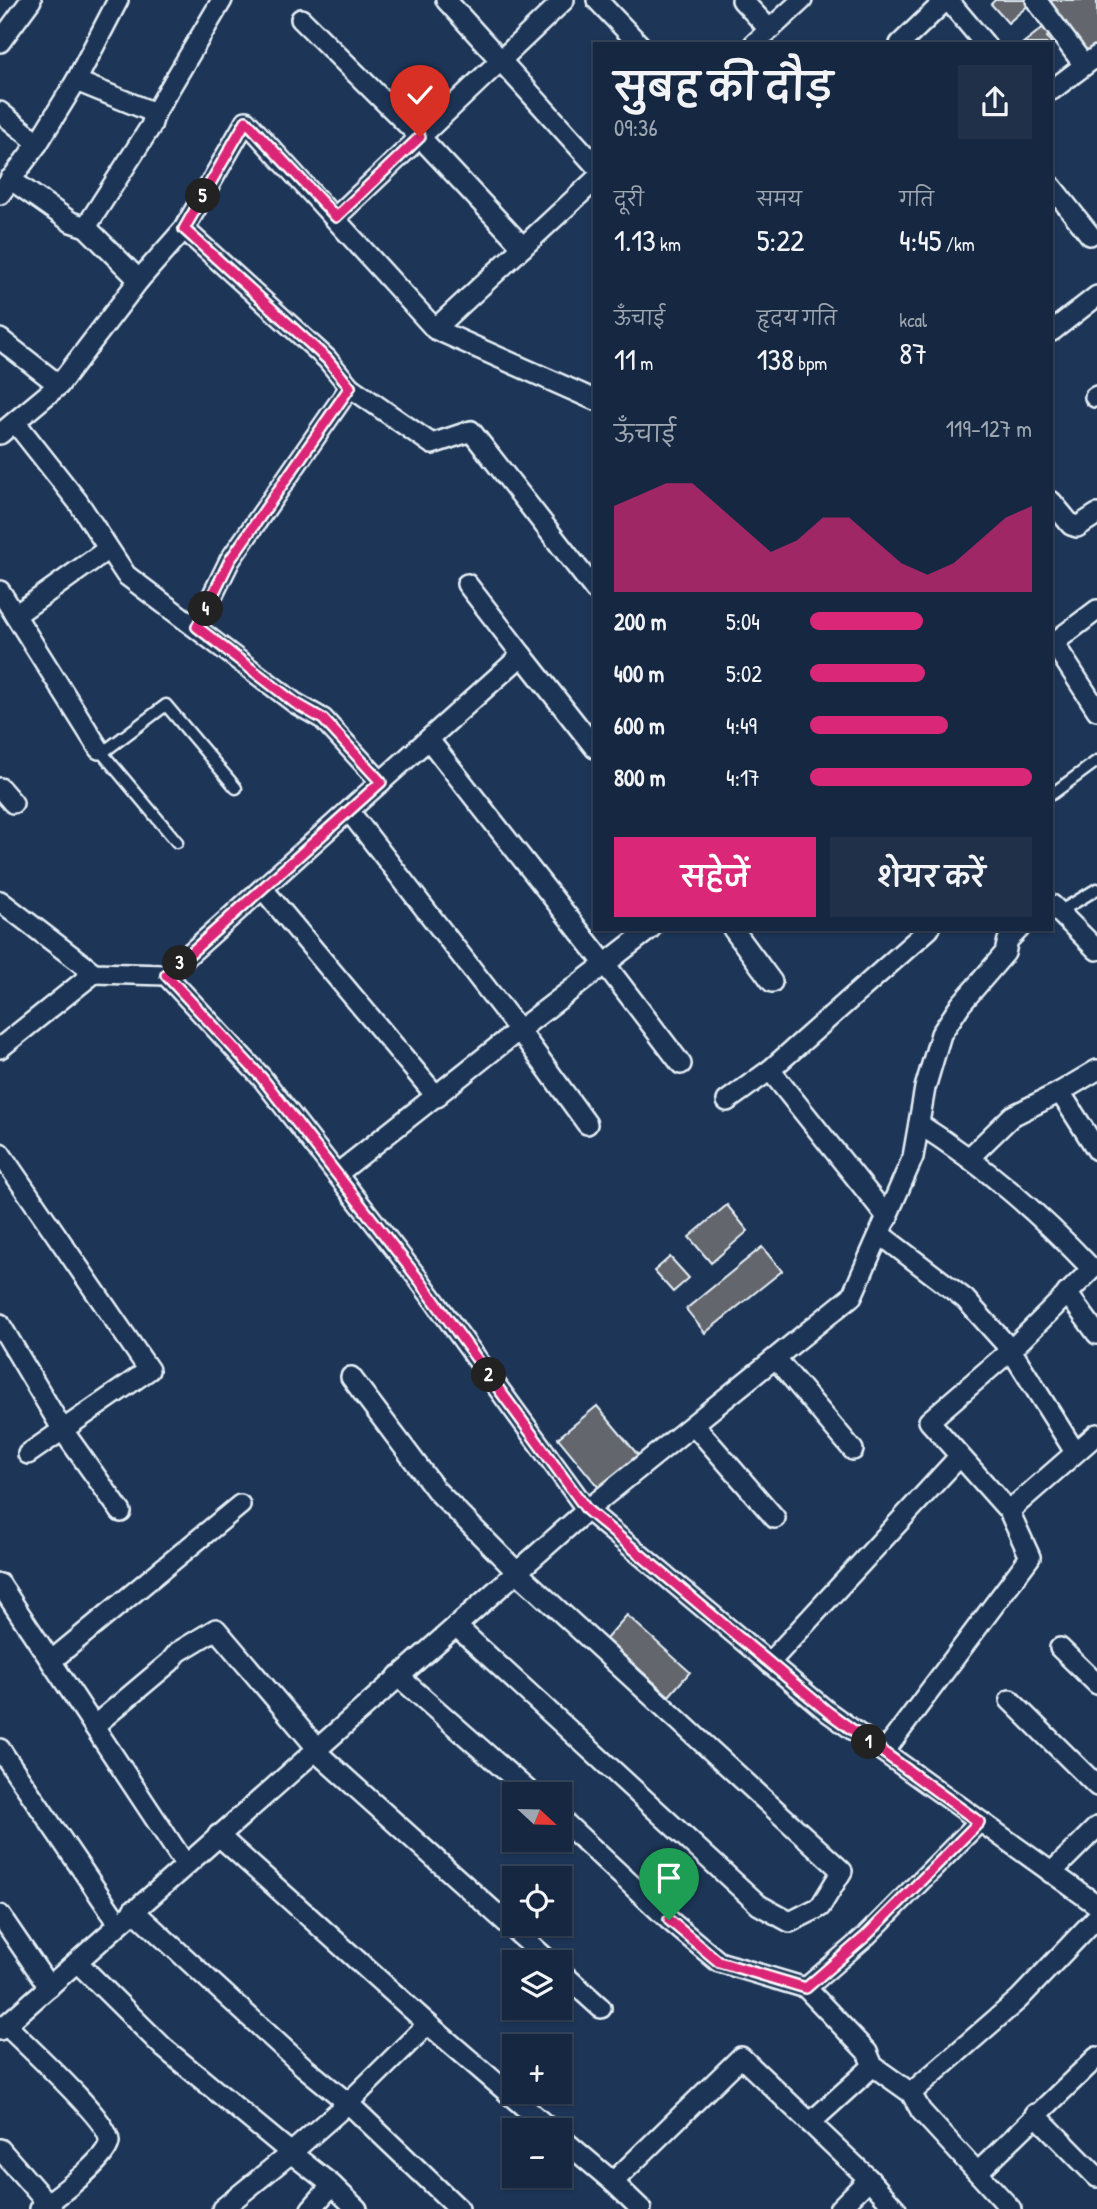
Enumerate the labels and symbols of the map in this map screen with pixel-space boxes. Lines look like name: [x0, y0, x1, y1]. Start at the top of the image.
pin: [390, 65, 450, 137]
pin: 5: [186, 178, 220, 214]
pin: 4: [188, 592, 224, 626]
pin: 3: [162, 946, 198, 981]
pin: 2: [472, 1358, 506, 1392]
pin: 1: [852, 1724, 886, 1760]
north arrow: [502, 1782, 572, 1852]
pin: [639, 1848, 699, 1920]

